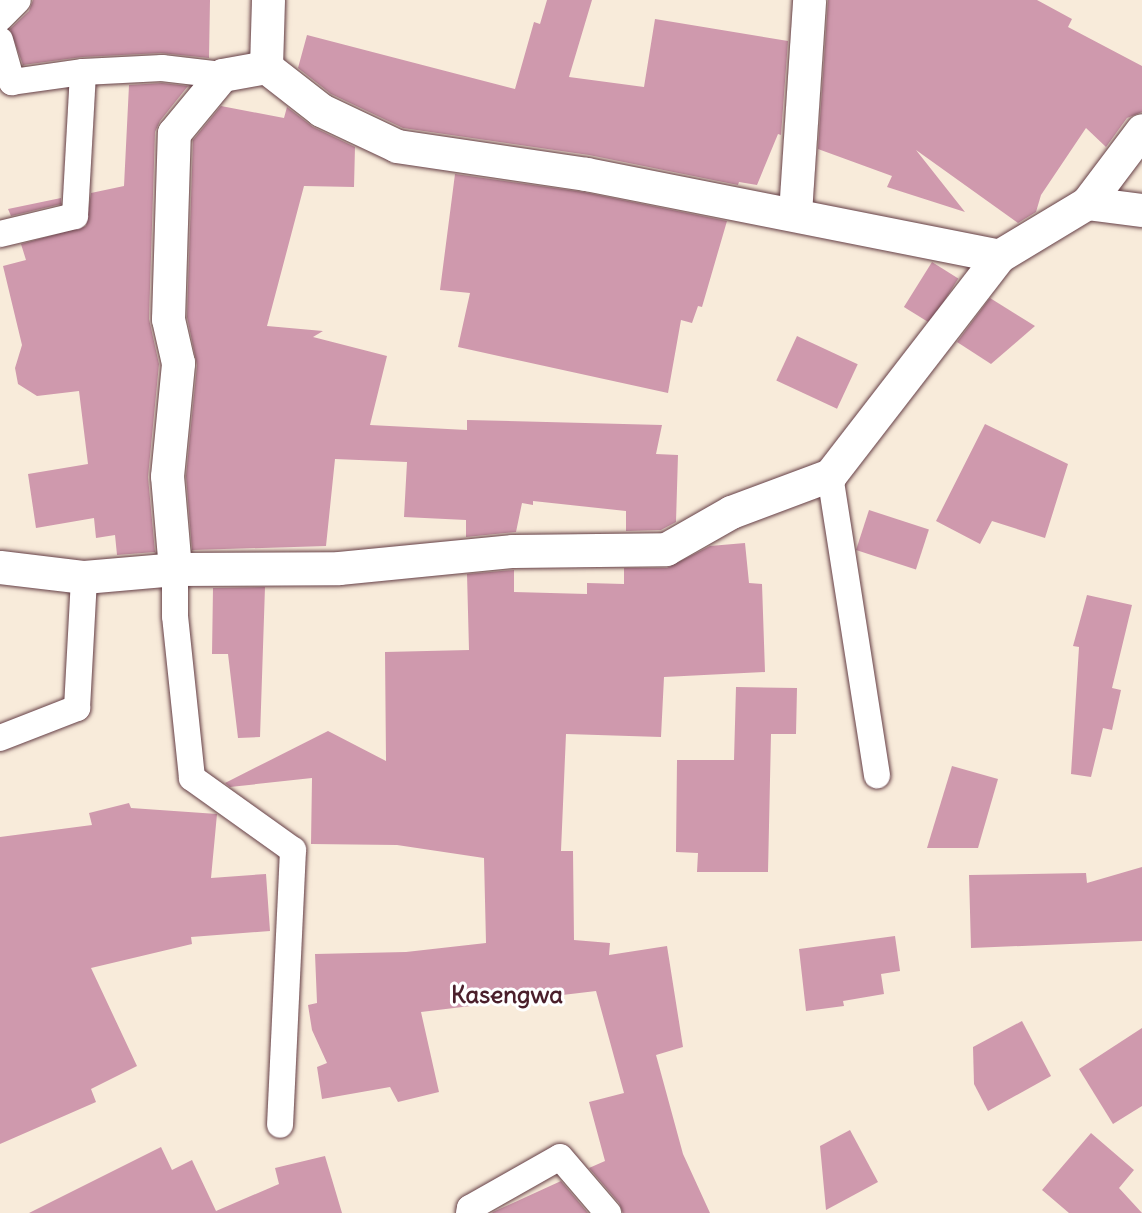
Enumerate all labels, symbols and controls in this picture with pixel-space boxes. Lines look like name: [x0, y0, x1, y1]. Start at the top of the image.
district label: Kasengwa: [451, 981, 563, 1009]

